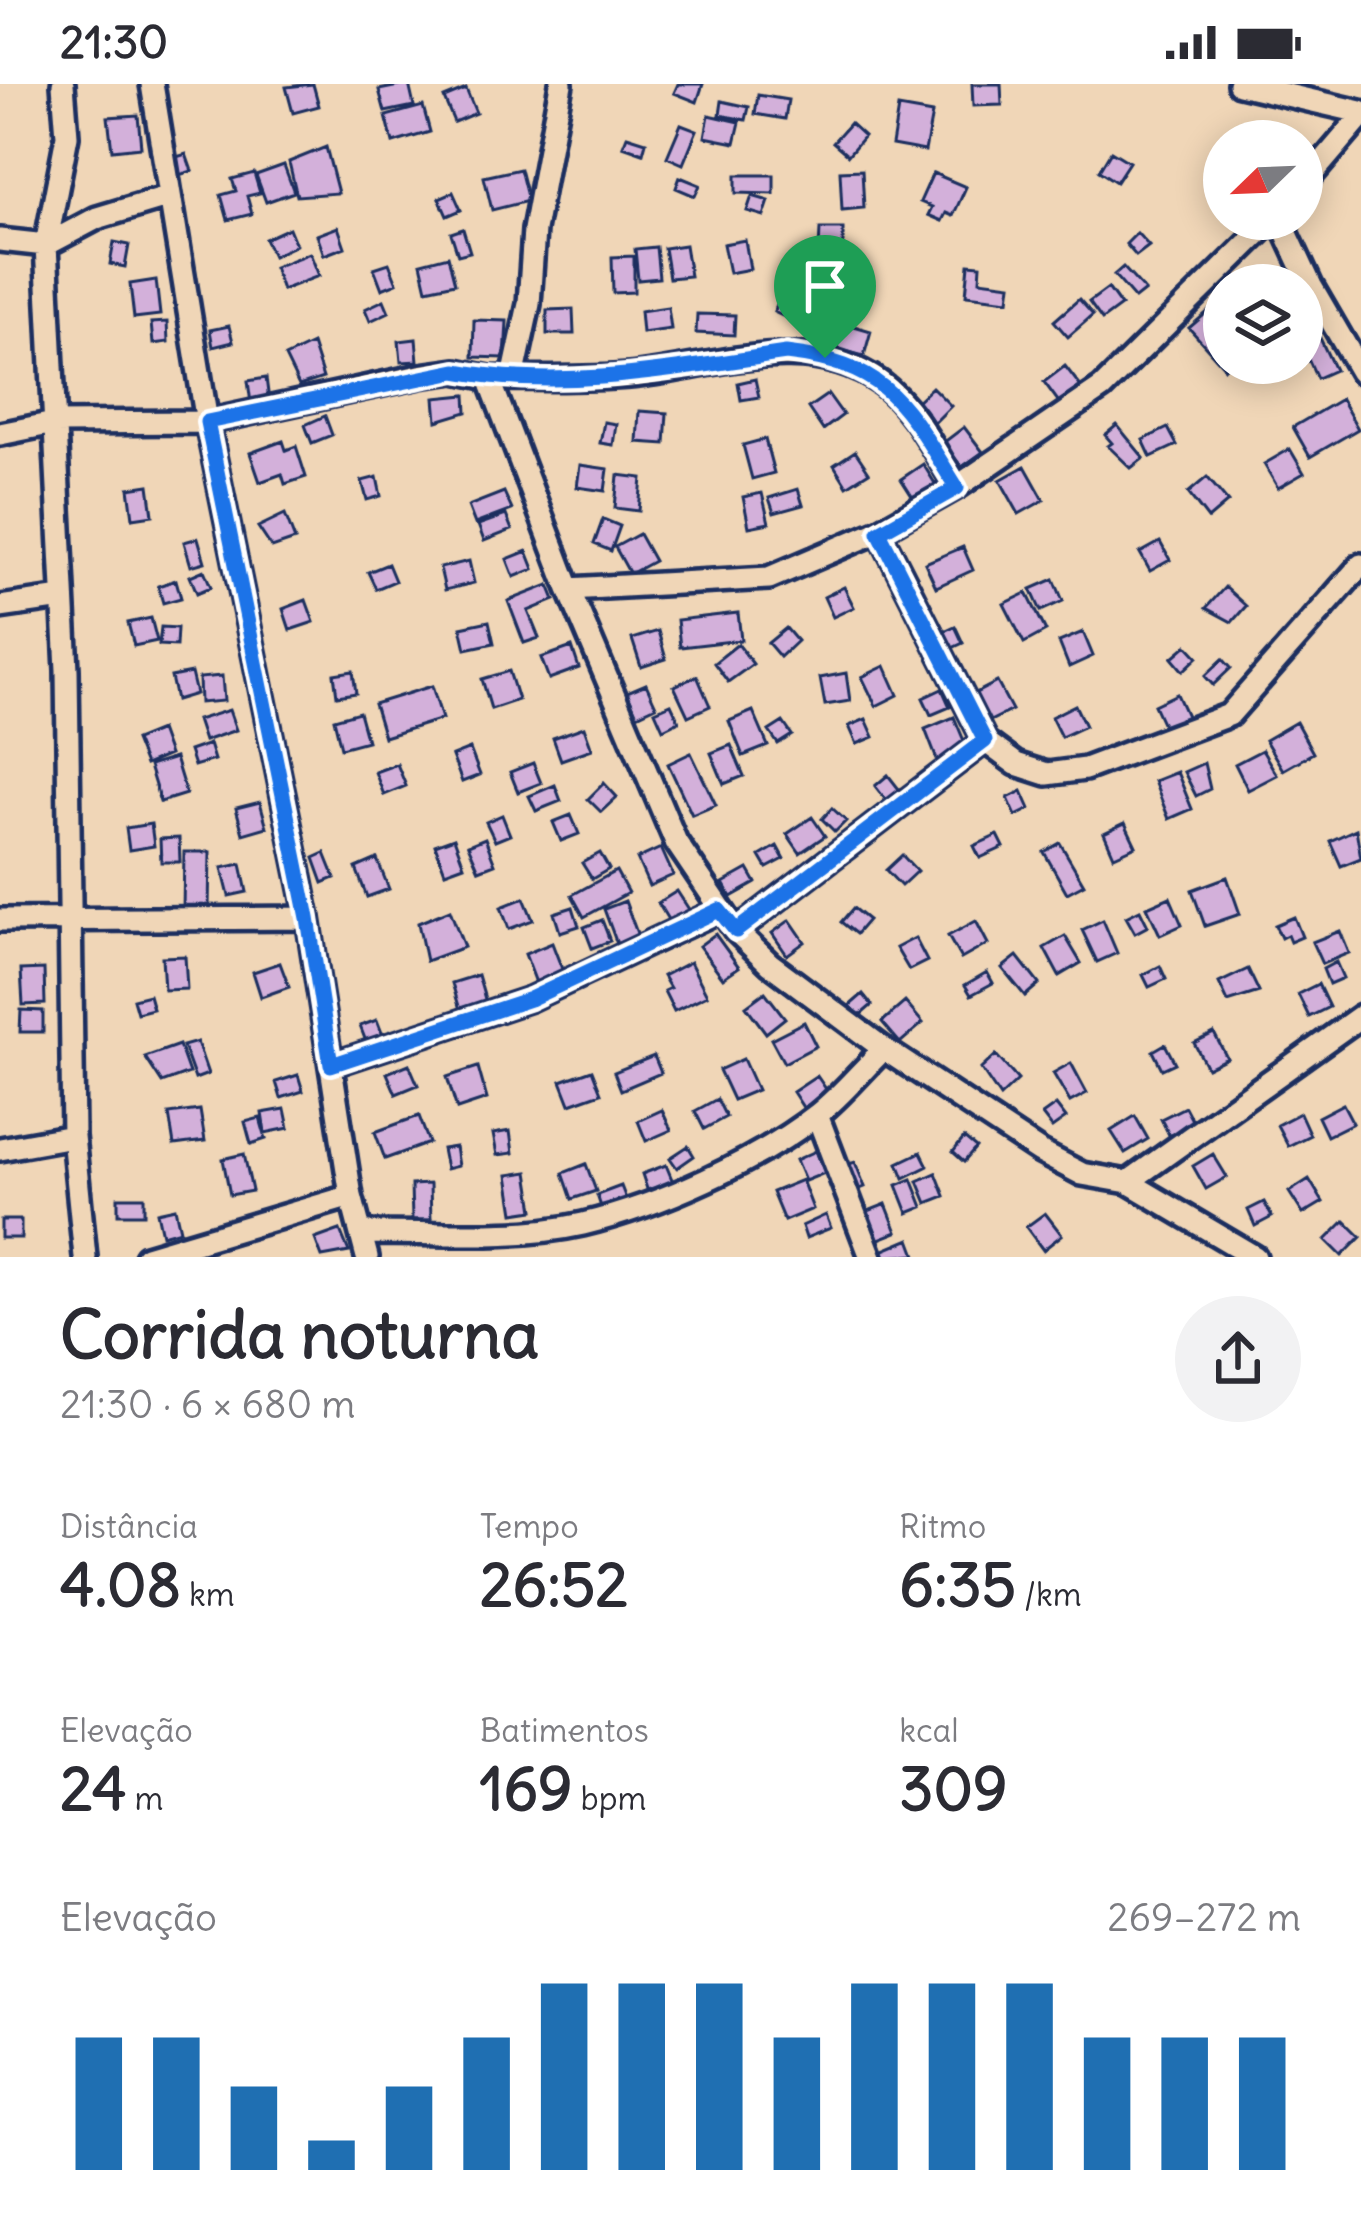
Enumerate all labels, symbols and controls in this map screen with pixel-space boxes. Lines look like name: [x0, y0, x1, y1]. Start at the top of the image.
text: 21:30: [60, 14, 168, 70]
north arrow: [1203, 120, 1323, 240]
map controls: [1203, 120, 1323, 384]
pin: [774, 235, 876, 358]
icon: arrive: [792, 253, 858, 319]
button: layers: [1203, 264, 1323, 384]
text: Corrida noturna: [60, 1293, 539, 1376]
button: share: [1175, 1296, 1301, 1422]
text: 21:30 · 6 × 680 m: [60, 1380, 356, 1429]
text: Distância: [60, 1505, 198, 1547]
text: Tempo: [480, 1505, 579, 1547]
text: Ritmo: [899, 1505, 986, 1547]
text: 4.08: [60, 1547, 181, 1622]
text: 26:52: [480, 1547, 628, 1622]
text: 6:35: [899, 1547, 1016, 1622]
text: km: [181, 1573, 235, 1615]
text: /km: [1016, 1573, 1082, 1615]
text: Elevação: [60, 1709, 193, 1751]
text: Batimentos: [480, 1709, 649, 1751]
text: kcal: [899, 1709, 959, 1751]
text: 24: [60, 1751, 127, 1826]
text: 169: [480, 1751, 573, 1826]
text: 309: [899, 1751, 1007, 1826]
text: m: [127, 1777, 163, 1819]
text: bpm: [573, 1777, 646, 1819]
text: Elevação: [60, 1893, 217, 1942]
text: 269–272 m: [1107, 1893, 1301, 1942]

